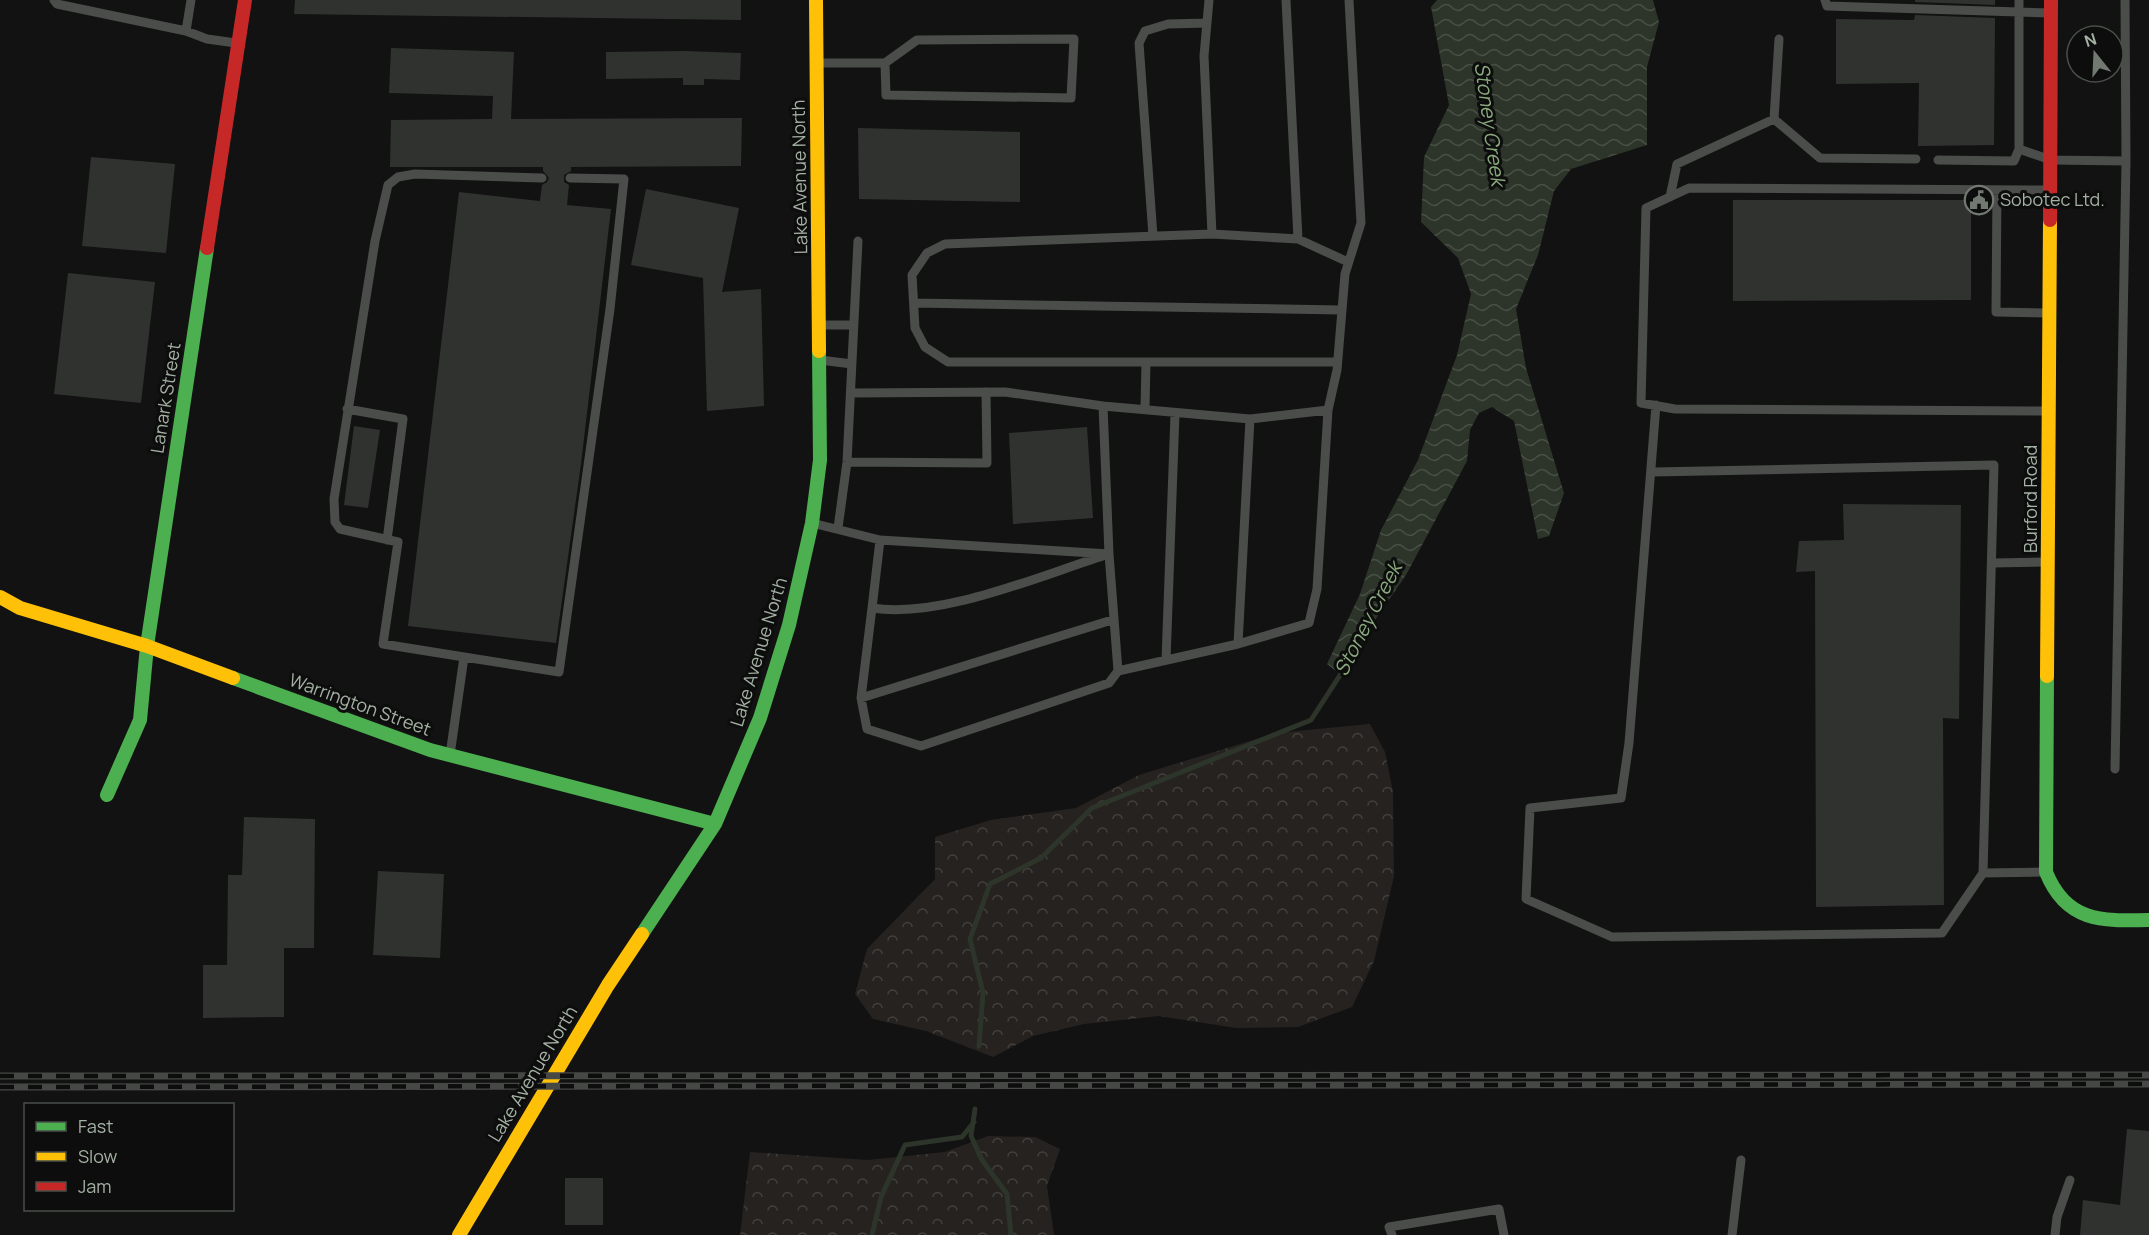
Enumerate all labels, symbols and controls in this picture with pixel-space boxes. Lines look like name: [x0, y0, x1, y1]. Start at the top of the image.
north arrow: [2065, 24, 2125, 84]
text: N: [2081, 27, 2099, 52]
water label: Stoney Creek: [1468, 61, 1513, 190]
street label: Lake Avenue North: [786, 99, 812, 255]
public building icon: Sobotec Ltd.: [1963, 184, 1995, 216]
place label: Sobotec Ltd.: [2000, 187, 2105, 211]
street label: Lanark Street: [144, 341, 186, 455]
street label: Burford Road: [2018, 445, 2042, 553]
water label: Stoney Creek: [1327, 555, 1409, 680]
street label: Lake Avenue North: [724, 574, 792, 729]
street label: Warrington Street: [286, 667, 435, 741]
street label: Lake Avenue North: [482, 1001, 582, 1146]
legend: [24, 1103, 234, 1211]
text: Fast: [78, 1114, 113, 1138]
text: Slow: [78, 1144, 118, 1168]
text: Jam: [78, 1174, 112, 1198]

